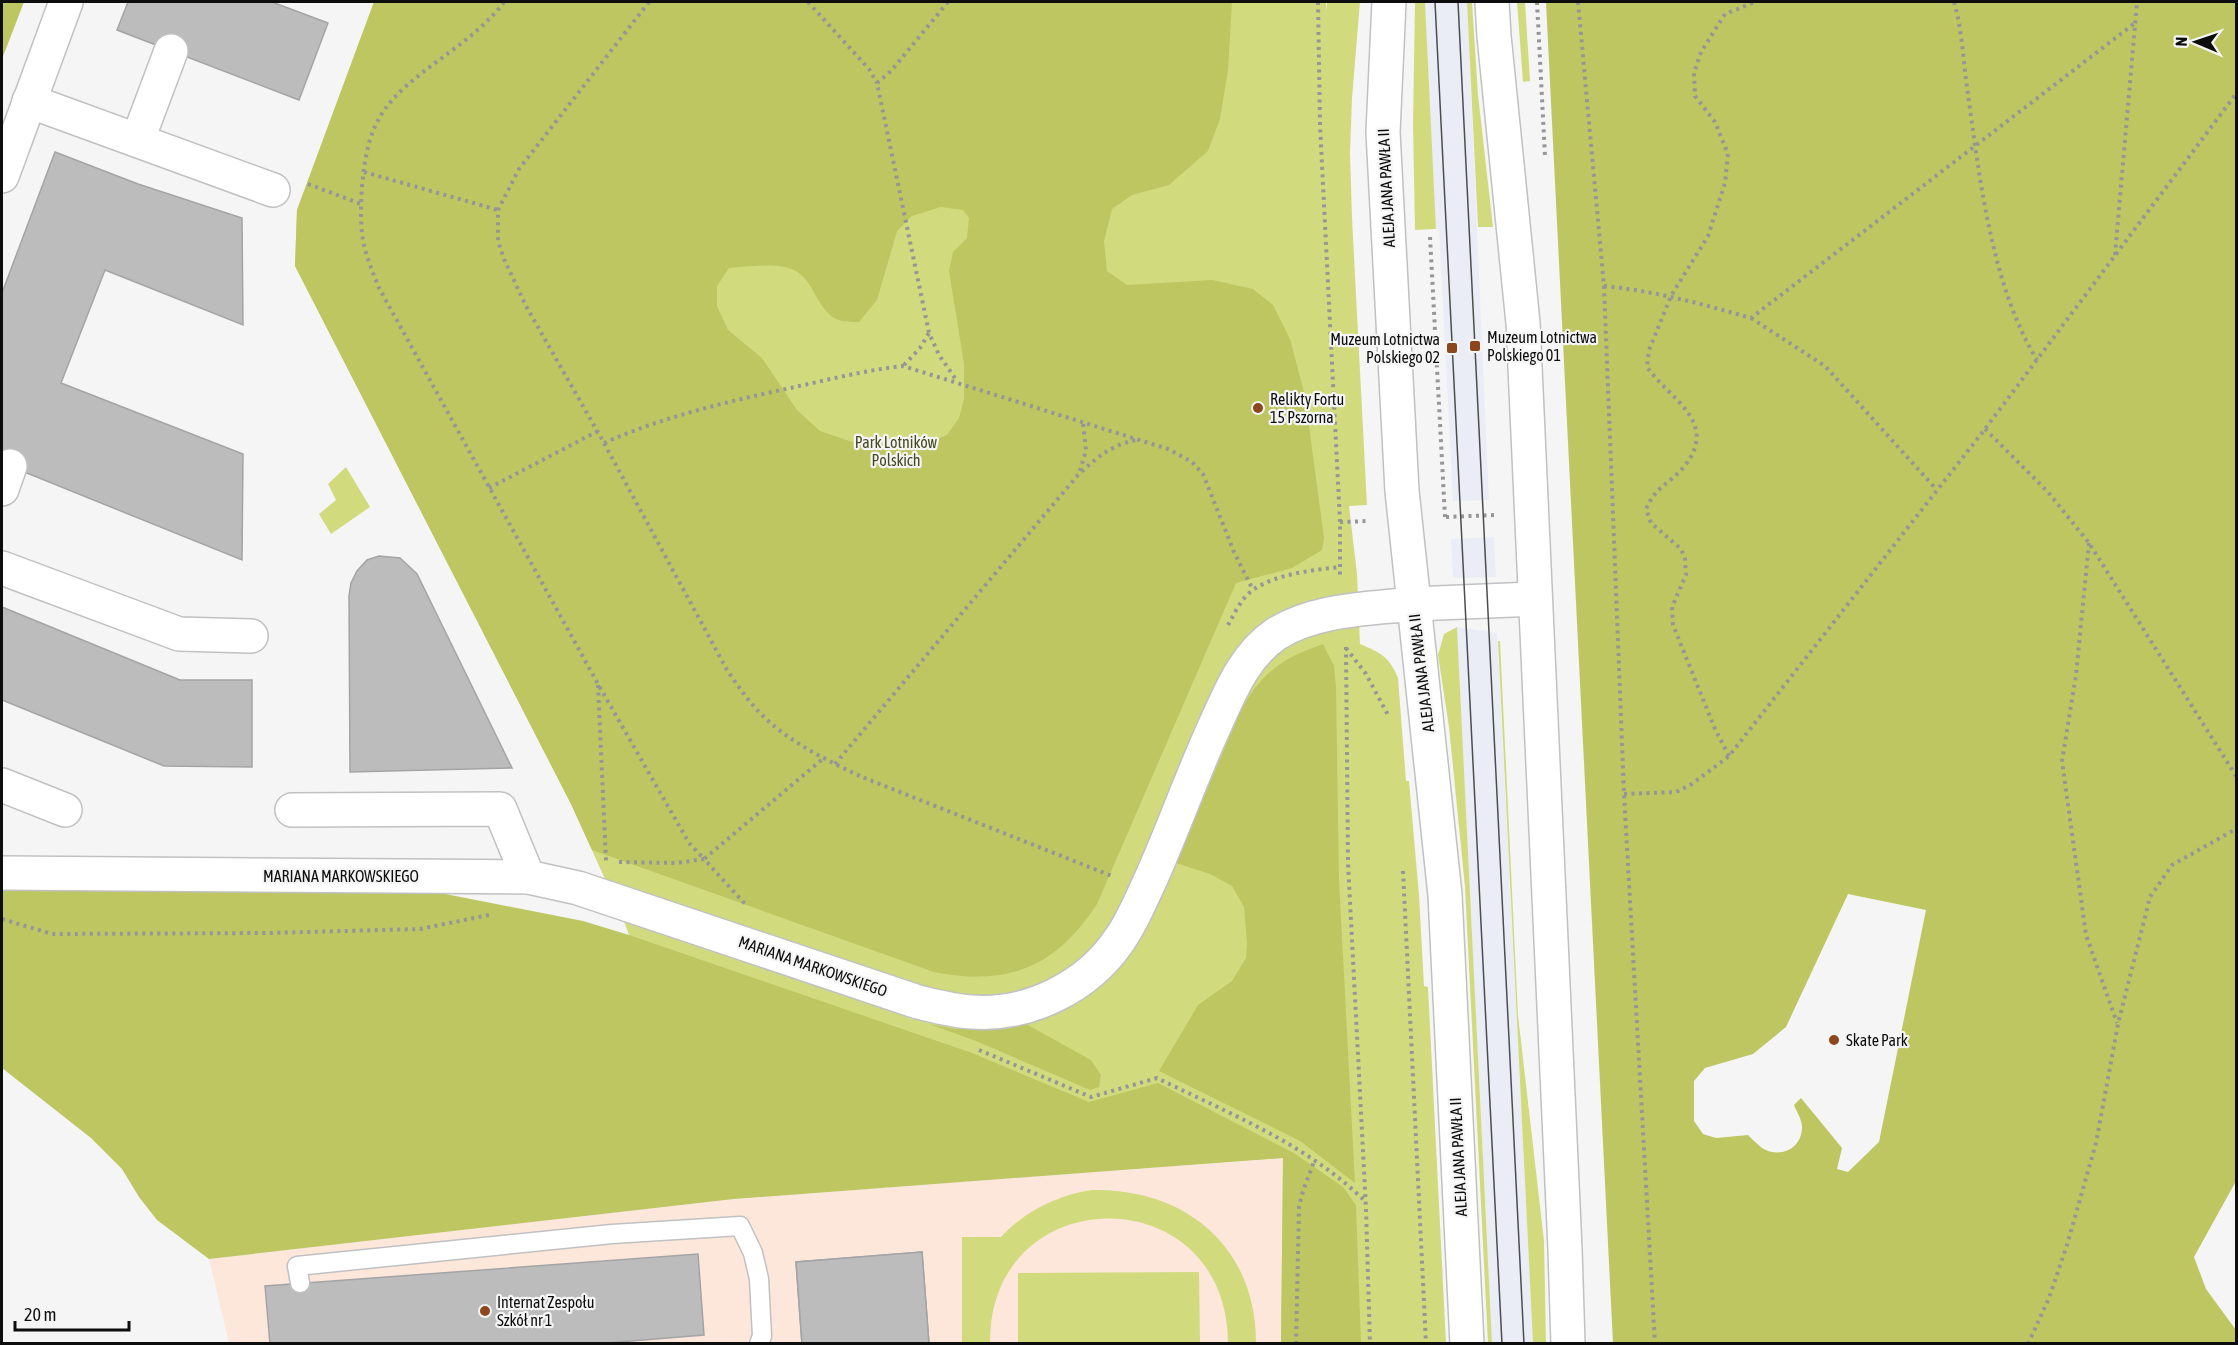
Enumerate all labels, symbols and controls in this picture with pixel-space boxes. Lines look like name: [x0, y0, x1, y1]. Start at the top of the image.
north arrow: [2166, 12, 2226, 72]
text: N: [2172, 36, 2190, 47]
street label: ALEJA JANA PAWŁA II: [1374, 128, 1398, 248]
place label: Muzeum Lotnictwa Polskiego 01: [1487, 328, 1597, 365]
place label: Muzeum Lotnictwa Polskiego 02: [1330, 330, 1440, 367]
marker: Muzeum Lotnictwa Polskiego 01: [1468, 339, 1482, 353]
marker: Muzeum Lotnictwa Polskiego 02: [1445, 341, 1459, 355]
place label: Relikty Fortu 15 Pszorna: [1270, 390, 1344, 426]
marker: Relikty Fortu 15 Pszorna: [1251, 401, 1265, 415]
park label: Park Lotników Polskich: [855, 433, 938, 469]
street label: ALEJA JANA PAWŁA II: [1405, 613, 1437, 733]
street label: MARIANA MARKOWSKIEGO: [263, 867, 419, 885]
street label: MARIANA MARKOWSKIEGO: [736, 932, 890, 1000]
place label: Skate Park: [1846, 1031, 1908, 1049]
marker: Skate Park: [1827, 1033, 1841, 1047]
street label: ALEJA JANA PAWŁA II: [1446, 1097, 1470, 1217]
place label: Internat Zespołu Szkół nr 1: [497, 1293, 594, 1329]
scale bar: [15, 1294, 129, 1332]
text: 20 m: [24, 1304, 56, 1325]
marker: Internat Zespołu Szkół nr 1: [478, 1304, 492, 1318]

